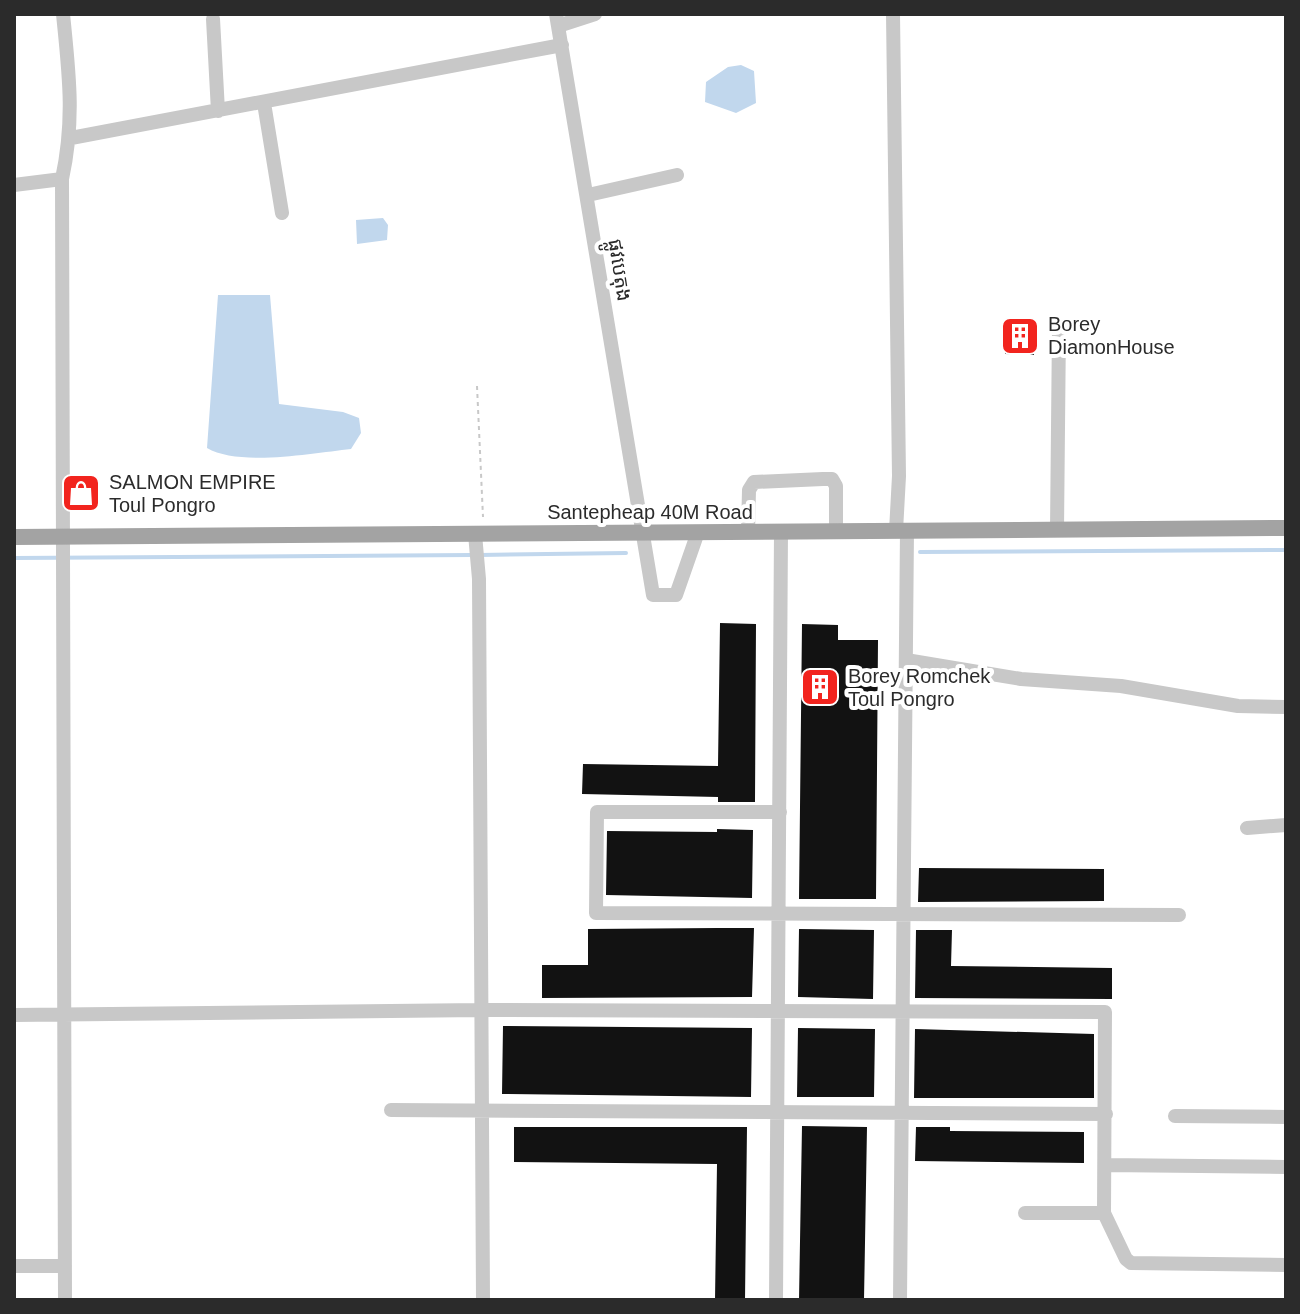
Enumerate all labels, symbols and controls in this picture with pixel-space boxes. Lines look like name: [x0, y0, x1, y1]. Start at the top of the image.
street label: ផ្លូវបេតុង: [596, 237, 636, 304]
place label: Borey DiamonHouse: [1048, 313, 1175, 358]
building icon: Borey DiamonHouse: [999, 315, 1041, 357]
place label: SALMON EMPIRE Toul Pongro: [109, 471, 276, 516]
shop icon: SALMON EMPIRE Toul Pongro: [60, 472, 102, 514]
street label: Santepheap 40M Road: [547, 501, 753, 523]
place label: Borey Romchek Toul Pongro: [848, 665, 991, 710]
building icon: Borey Romchek Toul Pongro: [799, 666, 841, 708]

